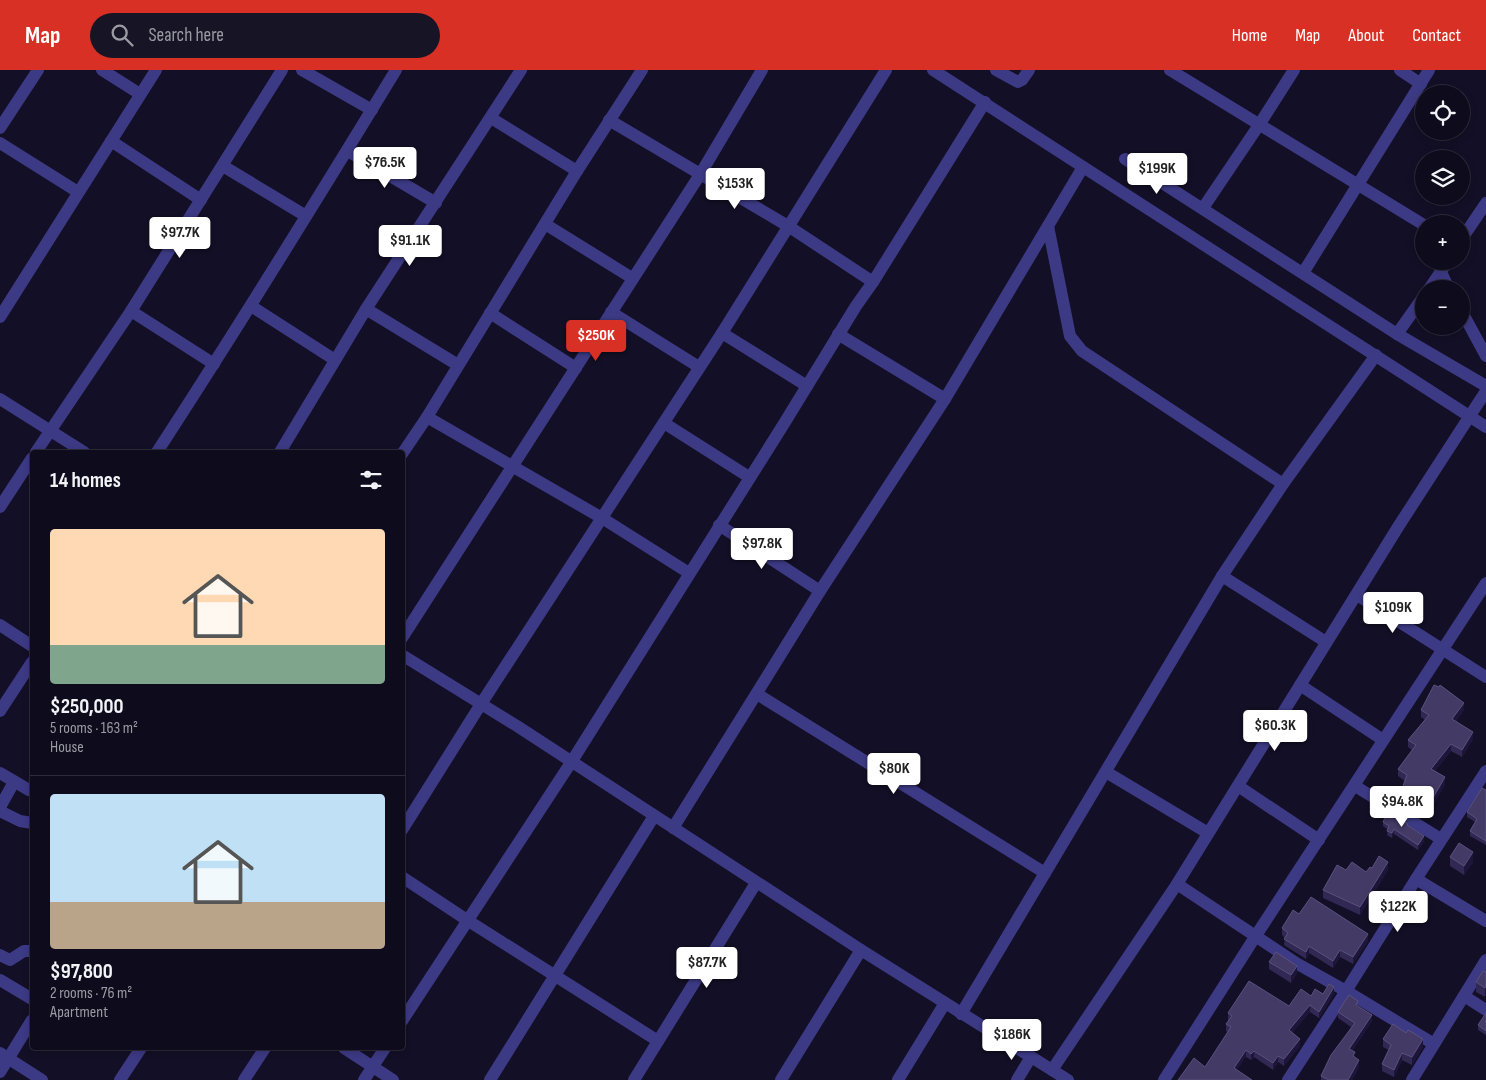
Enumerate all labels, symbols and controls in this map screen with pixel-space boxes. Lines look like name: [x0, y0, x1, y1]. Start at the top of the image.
search box: [90, 13, 440, 58]
text: Map: [25, 21, 60, 50]
icon: search: [108, 21, 136, 49]
text: Search here: [148, 24, 224, 47]
text: Home: [1232, 25, 1267, 46]
text: Map: [1295, 25, 1320, 46]
text: About: [1348, 25, 1384, 46]
text: Contact: [1412, 25, 1461, 46]
map controls: [1415, 85, 1470, 335]
button: locate: [1415, 85, 1470, 140]
pin: $76.5K: [344, 146, 426, 189]
button: layers: [1415, 150, 1470, 205]
pin: $199K: [1122, 152, 1192, 195]
text: $76.5K: [365, 153, 405, 172]
text: $199K: [1138, 159, 1176, 178]
pin: $153K: [700, 168, 770, 210]
text: $153K: [717, 174, 753, 193]
button: +: [1415, 215, 1470, 270]
pin: $97.7K: [139, 216, 221, 259]
text: $97.7K: [160, 223, 200, 242]
pin: $91.1K: [369, 224, 451, 267]
text: $91.1K: [390, 231, 430, 250]
button: −: [1415, 280, 1470, 335]
pin: $250K: [561, 320, 631, 362]
text: $250K: [577, 326, 615, 345]
icon: filters: [357, 466, 385, 494]
text: 14 homes: [50, 468, 121, 493]
pin: $97.8K: [721, 528, 803, 570]
text: $97.8K: [742, 534, 782, 553]
icon: home: [173, 561, 263, 651]
pin: $109K: [1358, 592, 1428, 634]
text: $109K: [1374, 598, 1412, 617]
text: $250,000: [50, 694, 123, 719]
pin: $60.3K: [1234, 710, 1316, 752]
text: $60.3K: [1254, 716, 1296, 735]
text: 5 rooms · 163 m²: [50, 719, 138, 738]
text: House: [50, 738, 84, 757]
pin: $80K: [864, 752, 924, 795]
text: $80K: [878, 759, 910, 778]
pin: $94.8K: [1361, 786, 1443, 828]
text: $94.8K: [1381, 792, 1423, 811]
icon: home: [173, 827, 263, 917]
pin: $122K: [1363, 890, 1433, 933]
text: $122K: [1380, 897, 1416, 916]
pin: $87.7K: [666, 946, 748, 989]
text: $87.7K: [687, 953, 727, 972]
text: $97,800: [50, 959, 113, 984]
text: 2 rooms · 76 m²: [50, 984, 132, 1003]
text: Apartment: [50, 1003, 108, 1022]
pin: $186K: [977, 1018, 1047, 1061]
text: $186K: [993, 1025, 1031, 1044]

